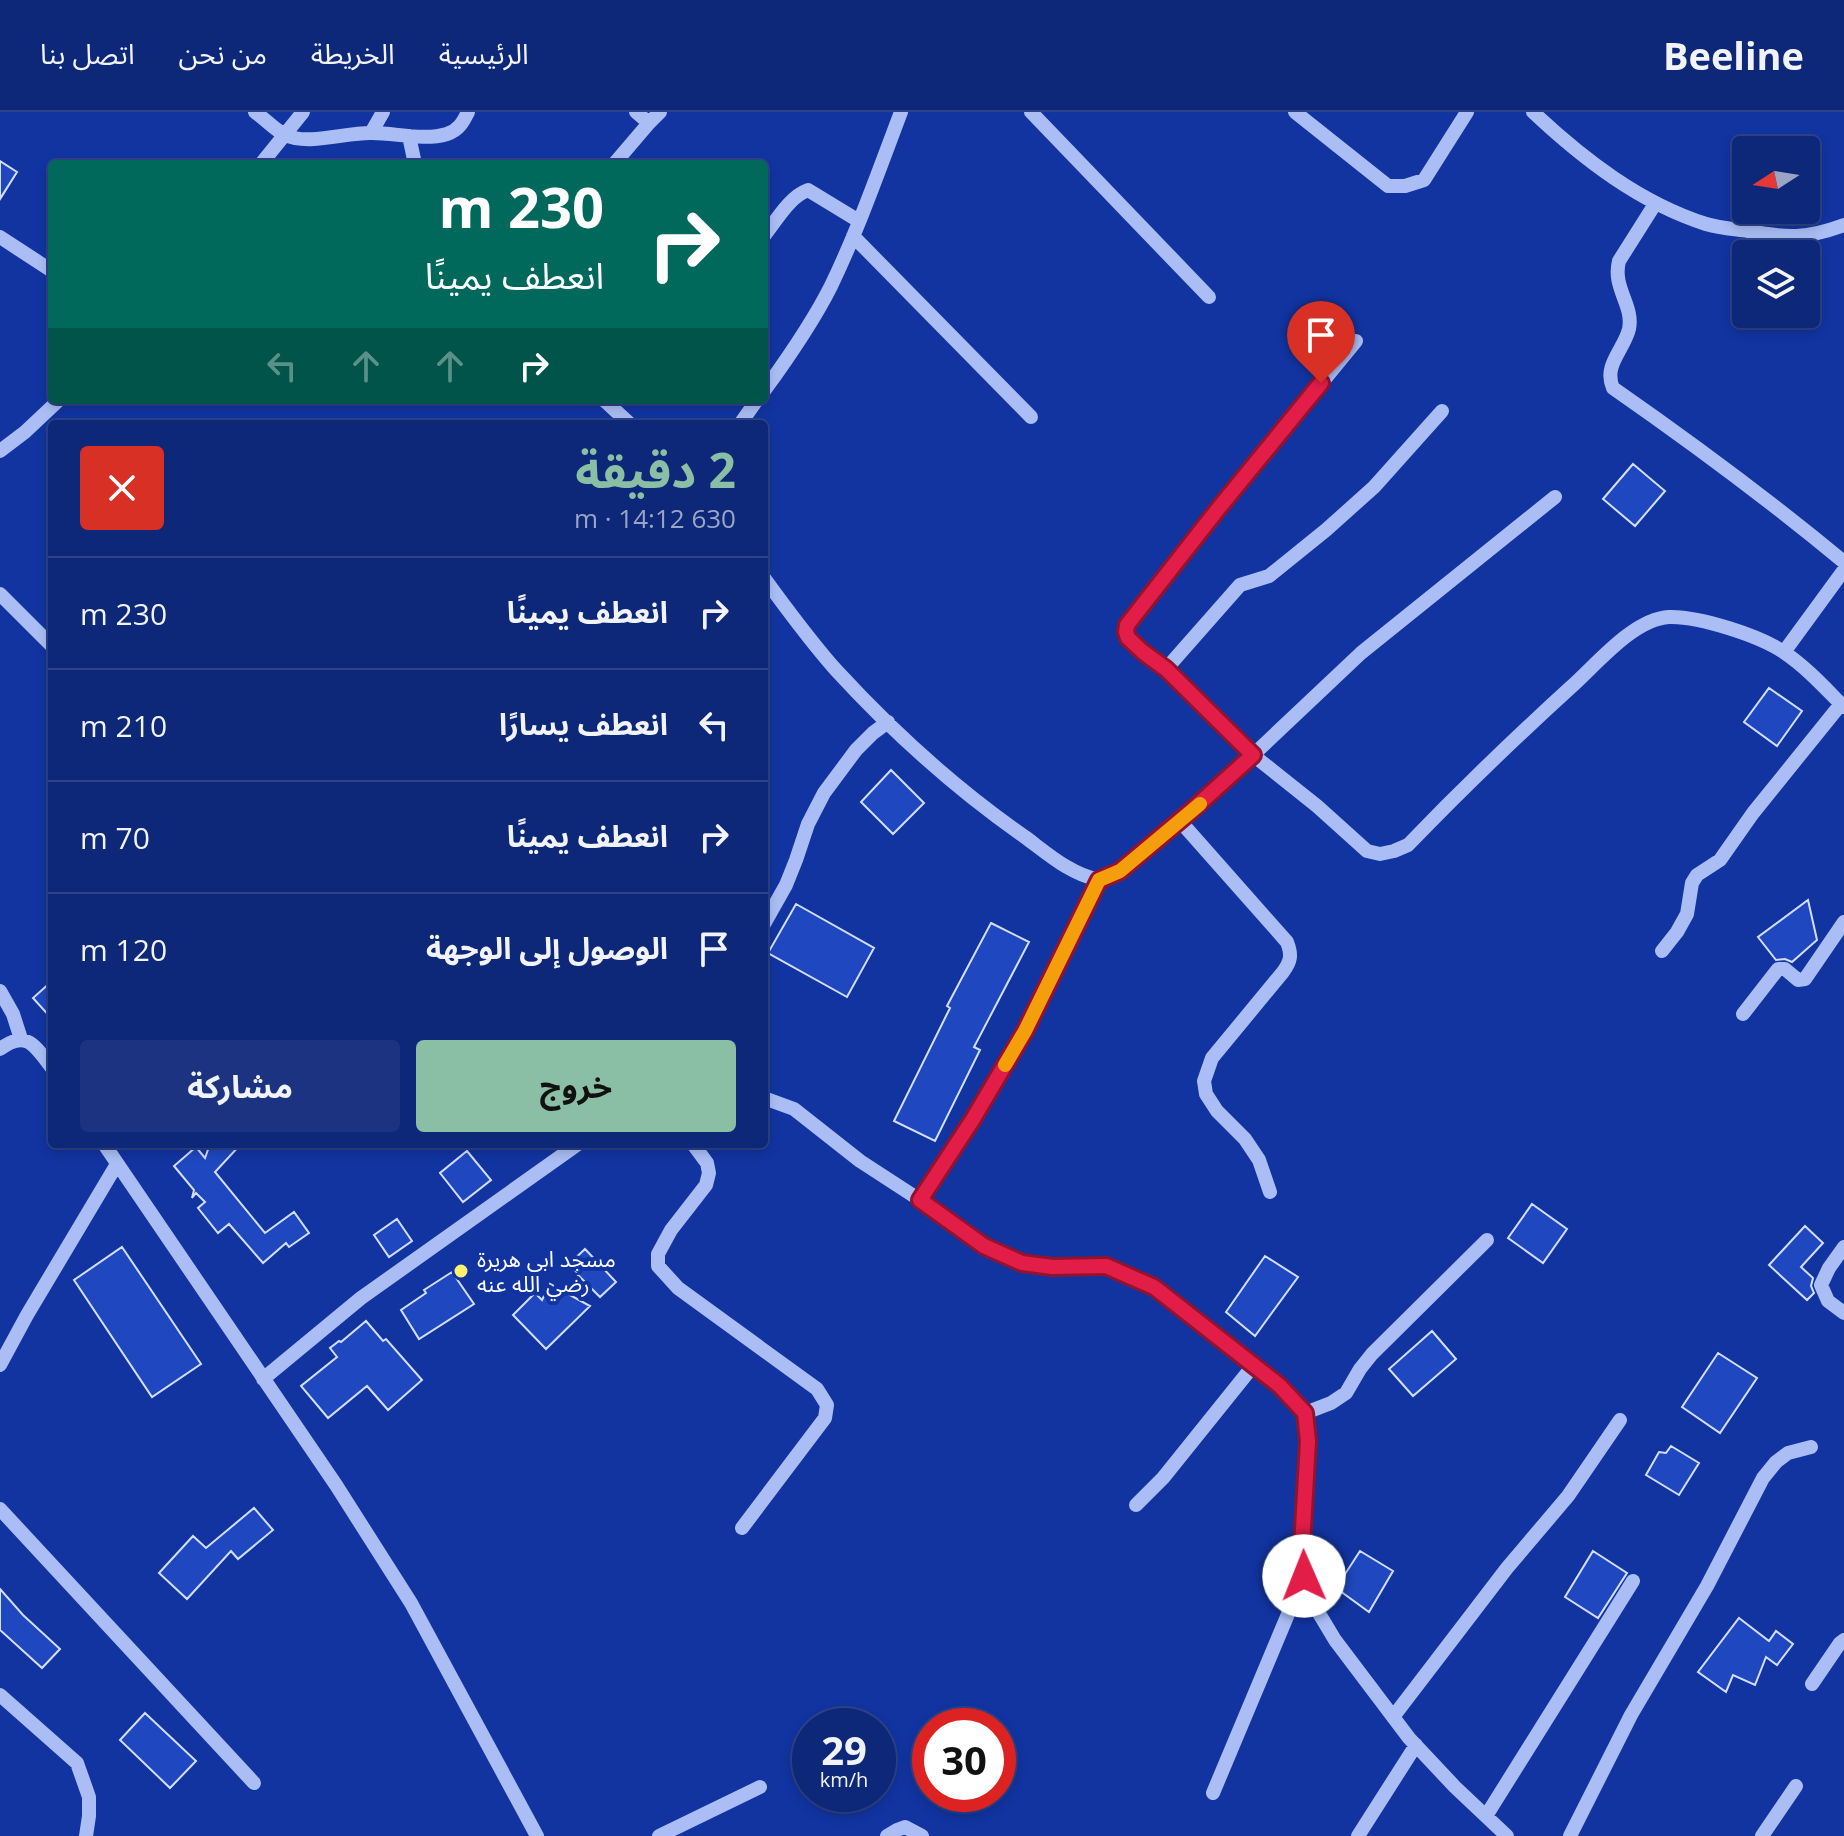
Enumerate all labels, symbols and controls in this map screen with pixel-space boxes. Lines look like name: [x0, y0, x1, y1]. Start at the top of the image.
text: Beeline: [1663, 29, 1804, 81]
text: اتصل بنا: [40, 34, 135, 72]
text: من نحن: [179, 34, 267, 72]
text: الخريطة: [311, 34, 395, 72]
text: الرئيسية: [439, 34, 529, 72]
north arrow: [1732, 136, 1820, 224]
map controls: [1732, 136, 1820, 328]
text: 230 m: [438, 168, 604, 244]
icon: right: [632, 192, 736, 296]
button: layers: [1732, 240, 1820, 328]
text: انعطف يمينًا: [425, 251, 604, 300]
pin: [1287, 301, 1355, 383]
icon: arrive: [1299, 313, 1343, 357]
icon: left: [260, 344, 304, 388]
icon: ahead: [344, 344, 388, 388]
icon: ahead: [428, 344, 472, 388]
icon: right: [512, 344, 556, 388]
text: 2 دقيقة: [575, 437, 736, 502]
button: close: [80, 446, 164, 530]
text: 630 m · 14:12: [574, 500, 736, 536]
text: انعطف يمينًا: [507, 591, 668, 632]
icon: right: [692, 591, 736, 635]
text: 230 m: [80, 593, 167, 634]
text: انعطف يسارًا: [499, 703, 668, 744]
icon: left: [692, 703, 736, 747]
text: 210 m: [80, 705, 167, 746]
text: انعطف يمينًا: [507, 815, 668, 856]
icon: right: [692, 815, 736, 859]
text: 70 m: [80, 817, 150, 858]
text: الوصول إلى الوجهة: [426, 927, 668, 968]
icon: arrive: [692, 927, 736, 971]
text: 120 m: [80, 929, 167, 970]
button: مشاركة: [80, 1040, 400, 1132]
button: خروج: [416, 1040, 736, 1132]
place label: مسجد ابي هريرة رضي الله عنه: [477, 1243, 616, 1301]
marker: مسجد ابي هريرة رضي الله عنه: [452, 1262, 470, 1280]
position arrow: [1262, 1534, 1346, 1618]
speed limit sign: 30: [912, 1708, 1016, 1812]
text: 29: [821, 1722, 867, 1777]
text: km/h: [820, 1766, 868, 1793]

